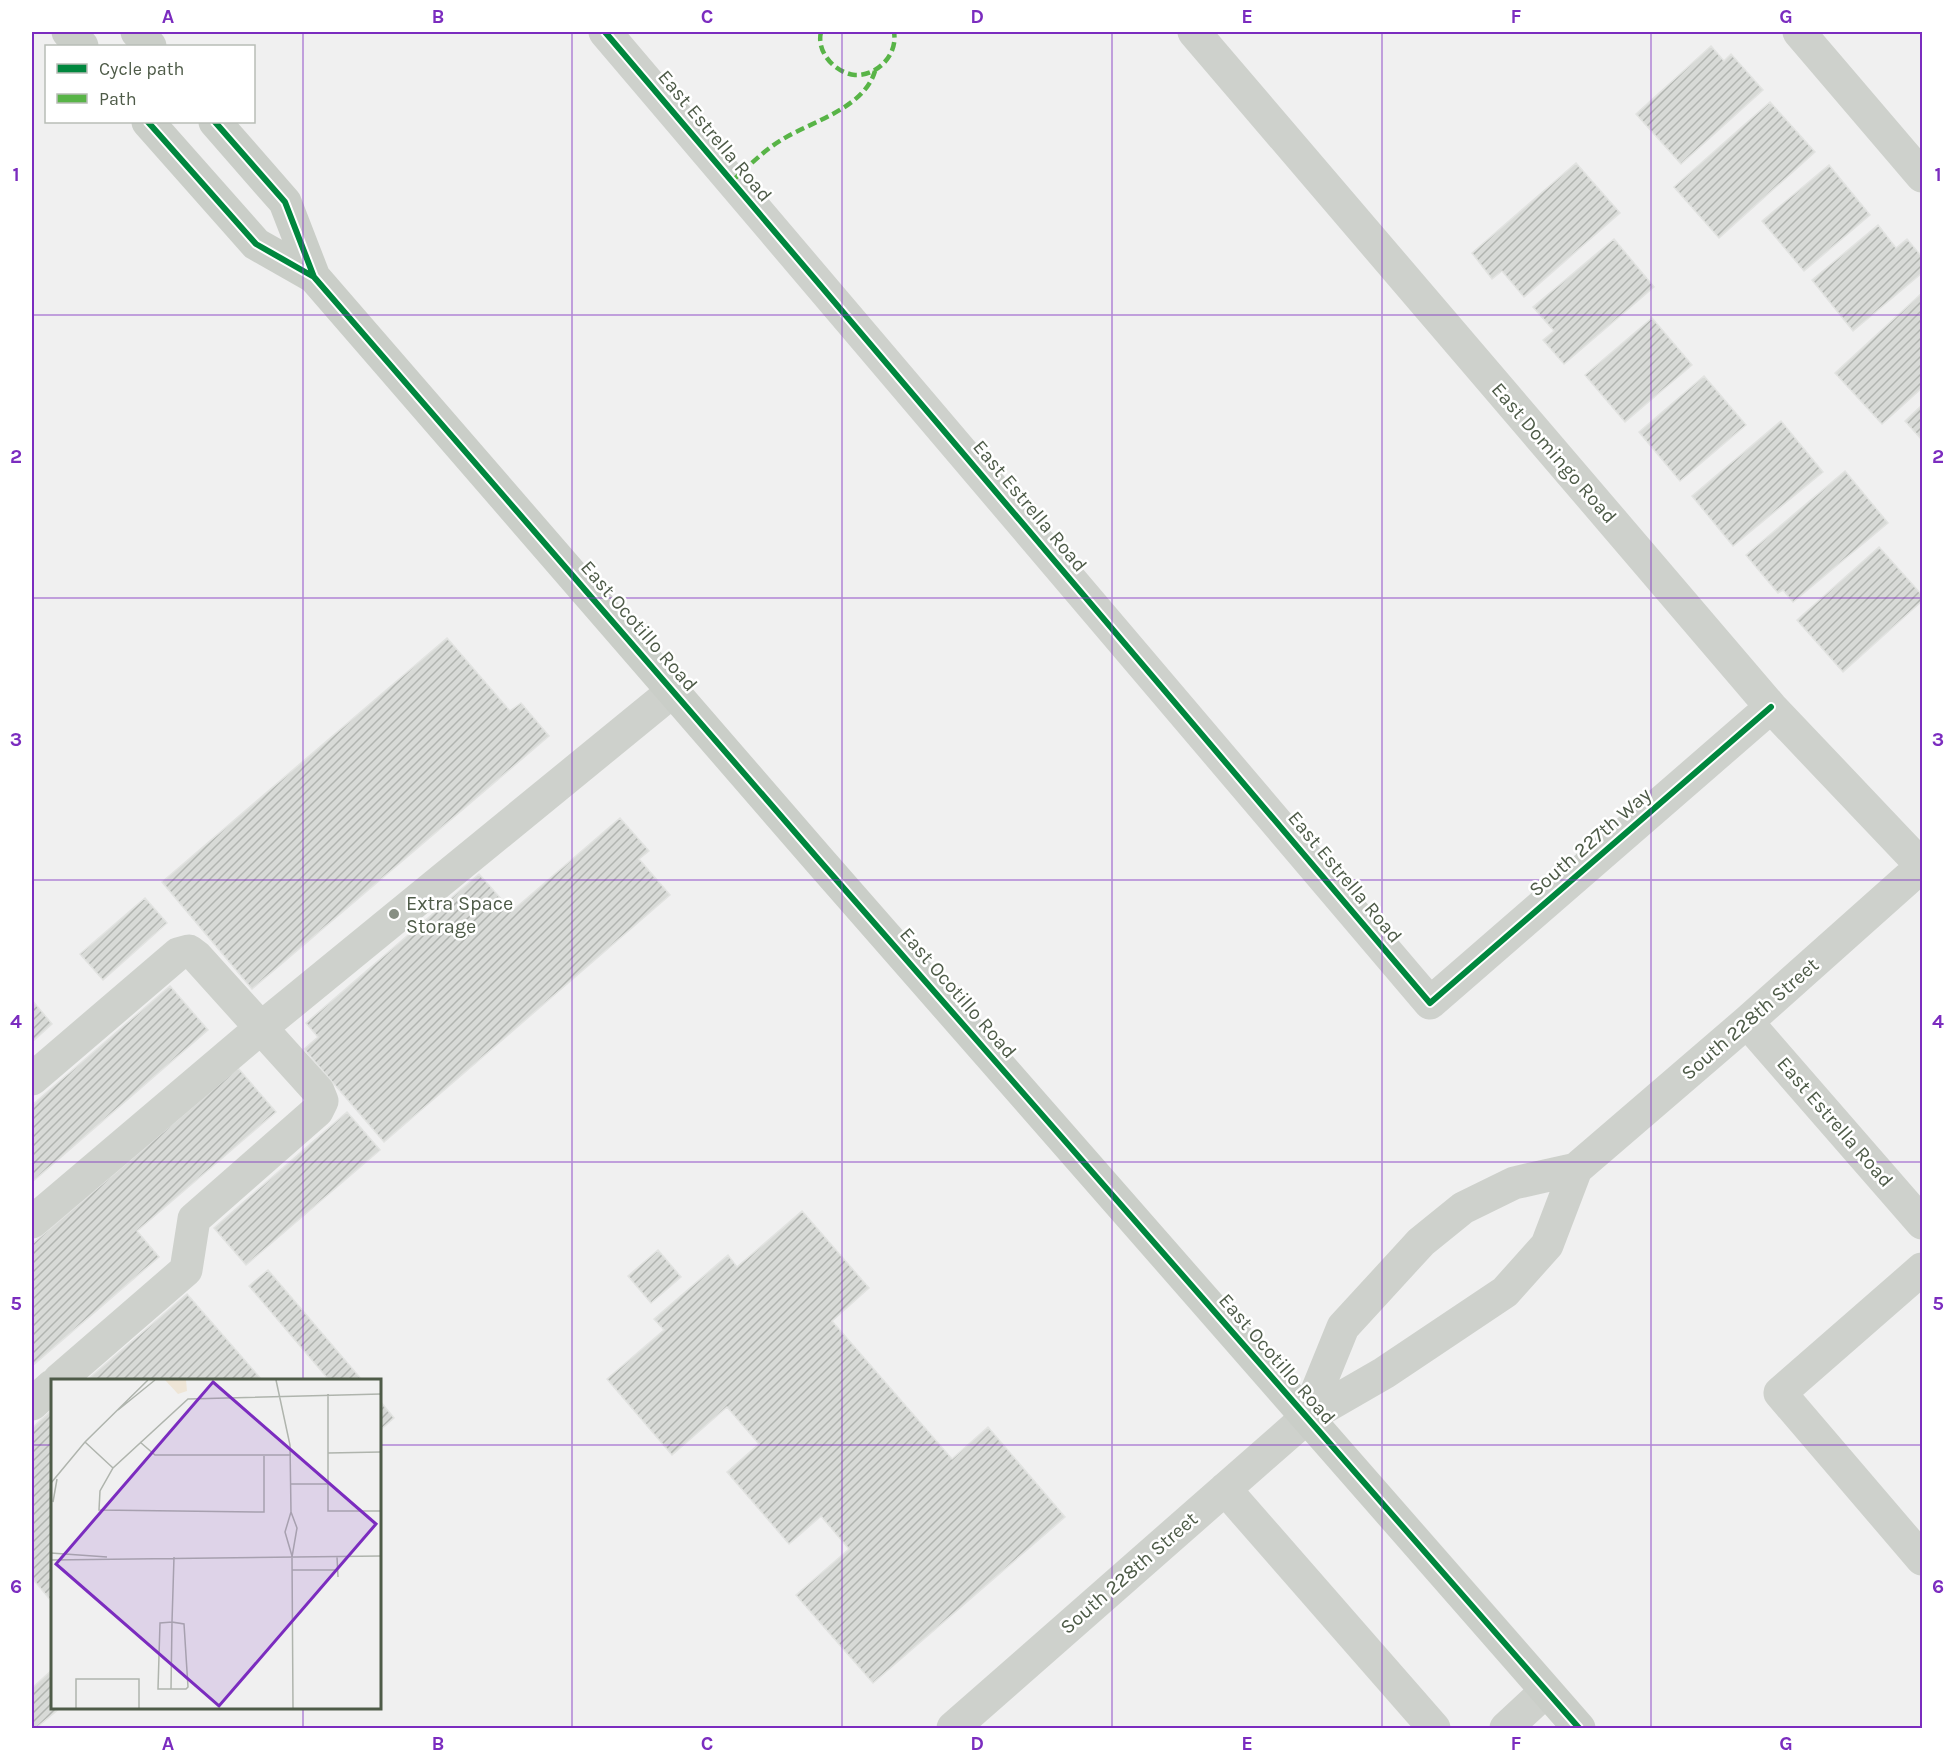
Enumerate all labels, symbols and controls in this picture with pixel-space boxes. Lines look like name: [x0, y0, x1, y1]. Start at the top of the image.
text: A: [162, 5, 175, 28]
text: B: [432, 5, 444, 28]
text: C: [701, 5, 713, 28]
text: D: [970, 5, 984, 28]
text: E: [1241, 5, 1253, 28]
text: F: [1511, 5, 1522, 28]
text: G: [1779, 5, 1793, 28]
legend: [45, 45, 255, 123]
text: Cycle path: [99, 58, 184, 80]
street label: East Estrella Road: [653, 65, 777, 207]
text: Path: [99, 88, 137, 110]
text: 1: [12, 163, 20, 186]
text: 1: [1934, 163, 1942, 186]
street label: East Domingo Road: [1487, 378, 1621, 528]
street label: East Estrella Road: [968, 435, 1092, 577]
text: 2: [10, 445, 22, 468]
text: 2: [1932, 445, 1944, 468]
street label: East Ocotillo Road: [576, 556, 702, 696]
text: 3: [10, 728, 22, 751]
text: 3: [1932, 728, 1944, 751]
street label: South 227th Way: [1524, 783, 1656, 901]
street label: East Estrella Road: [1283, 806, 1407, 948]
place label: Extra Space Storage: [406, 892, 513, 938]
marker: Extra Space Storage: [387, 907, 401, 921]
street label: East Ocotillo Road: [895, 923, 1021, 1063]
street label: South 228th Street: [1677, 953, 1824, 1085]
text: 4: [10, 1010, 22, 1033]
text: 4: [1932, 1010, 1944, 1033]
street label: East Estrella Road: [1772, 1052, 1898, 1192]
street label: East Ocotillo Road: [1214, 1289, 1340, 1429]
text: 5: [10, 1292, 22, 1315]
text: 5: [1932, 1292, 1944, 1315]
inset map: [51, 1379, 381, 1709]
street label: South 228th Street: [1056, 1507, 1203, 1639]
text: 6: [10, 1575, 22, 1598]
text: 6: [1932, 1575, 1944, 1598]
text: A: [162, 1732, 175, 1755]
text: B: [432, 1732, 444, 1755]
text: C: [701, 1732, 713, 1755]
text: D: [970, 1732, 984, 1755]
text: E: [1241, 1732, 1253, 1755]
text: F: [1511, 1732, 1522, 1755]
text: G: [1779, 1732, 1793, 1755]

